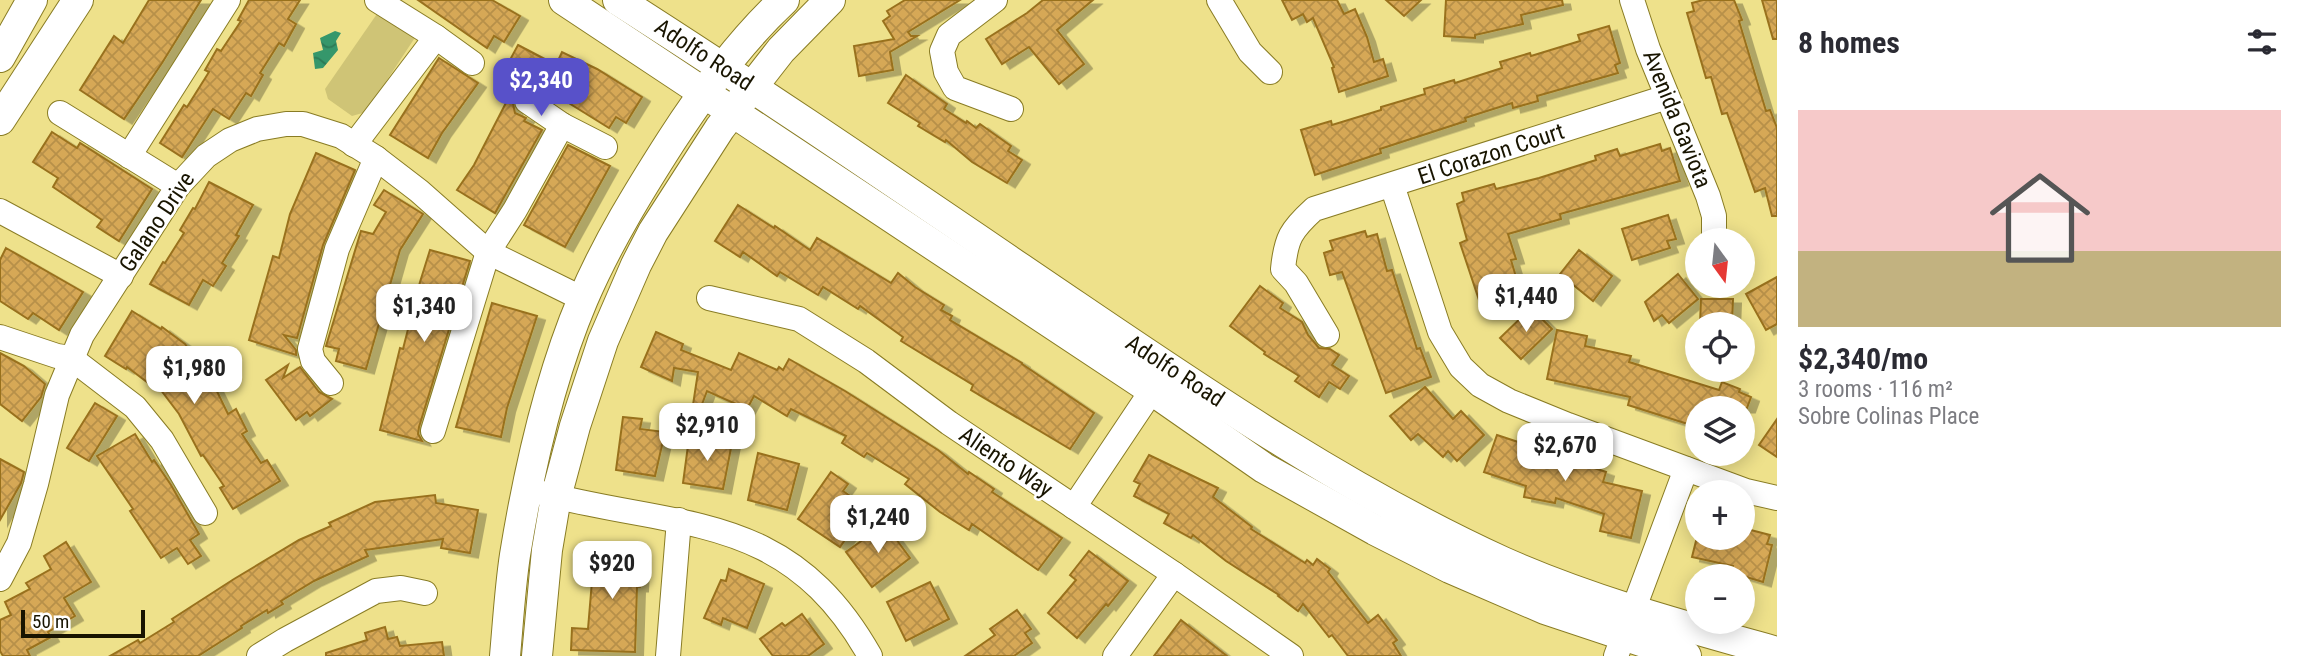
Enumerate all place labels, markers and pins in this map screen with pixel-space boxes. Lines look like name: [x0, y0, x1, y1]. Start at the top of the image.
pin: $2,340: [484, 58, 598, 118]
pin: $1,440: [1469, 274, 1583, 334]
pin: $1,340: [367, 284, 481, 344]
pin: $1,980: [137, 346, 251, 406]
pin: $2,910: [650, 404, 764, 463]
pin: $2,670: [1508, 424, 1622, 483]
pin: $1,240: [821, 496, 935, 555]
pin: $920: [571, 542, 653, 601]

